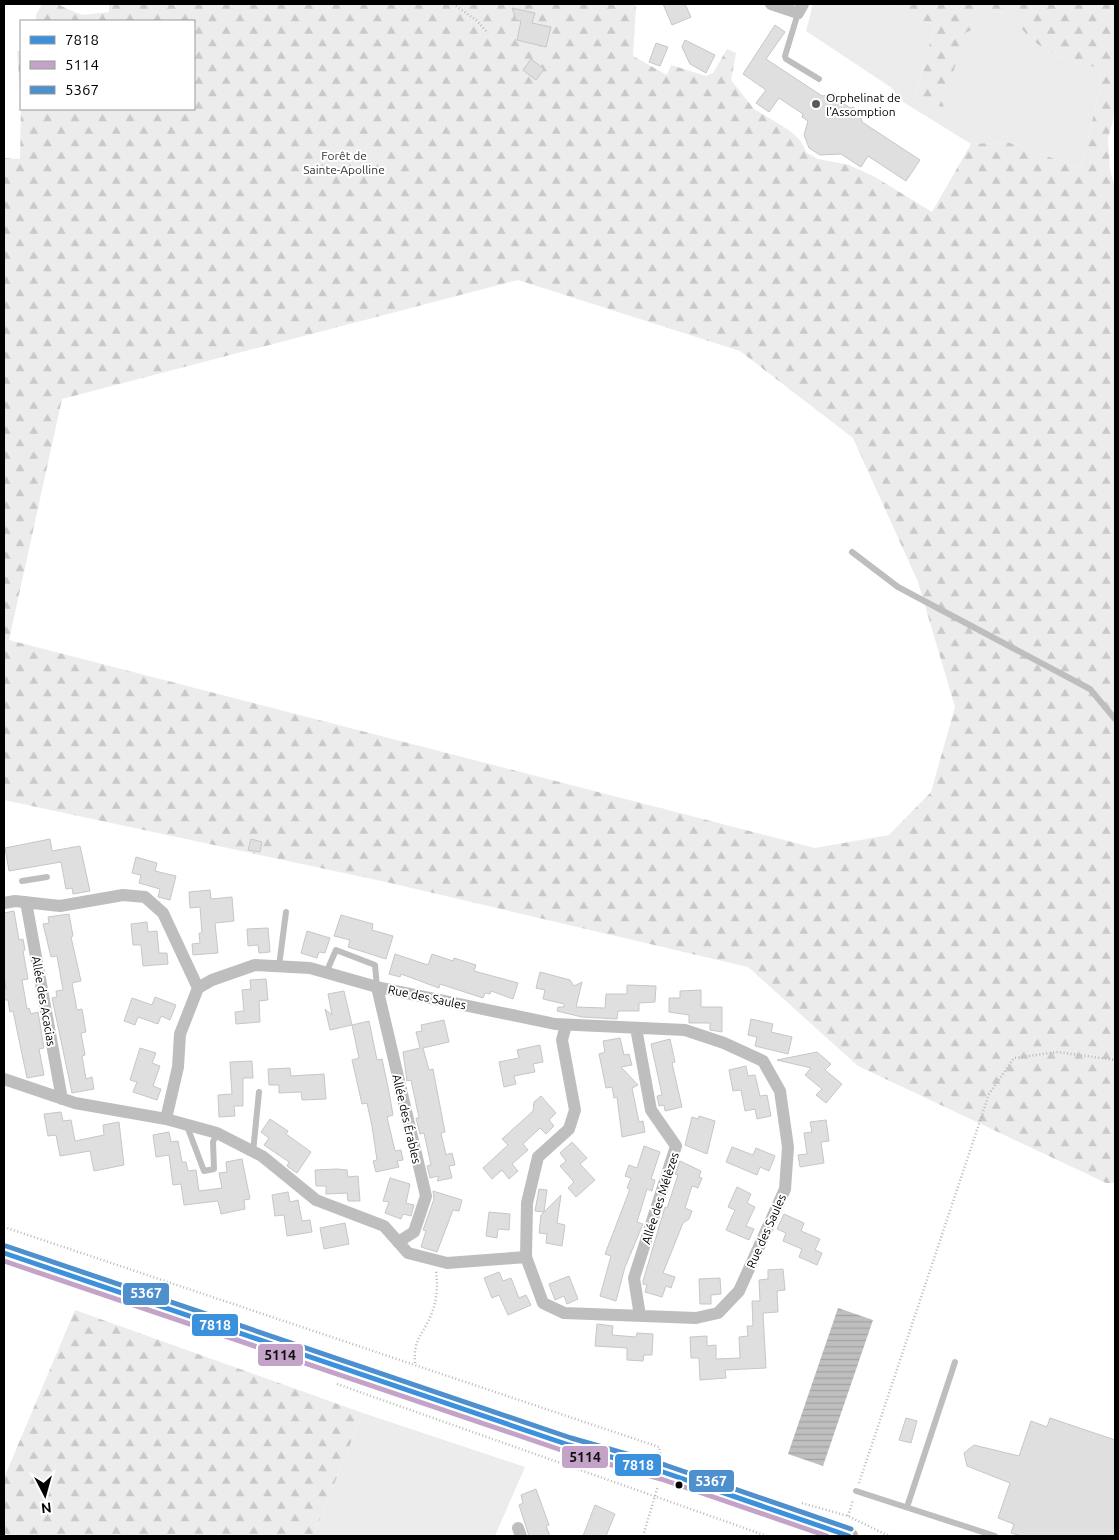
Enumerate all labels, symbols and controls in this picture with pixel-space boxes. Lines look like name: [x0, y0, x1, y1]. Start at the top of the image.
legend: [20, 20, 195, 110]
text: 7818: [65, 31, 99, 48]
text: 5114: [65, 56, 99, 73]
text: 5367: [65, 81, 99, 98]
place label: Orphelinat de l'Assomption: [826, 91, 901, 118]
marker: Orphelinat de l'Assomption: [810, 98, 822, 110]
park label: Forêt de Sainte-Apolline: [303, 149, 385, 176]
street label: Allée des Acacias: [30, 955, 58, 1047]
street label: Rue des Saules: [387, 982, 467, 1012]
street label: Allée des Érables: [390, 1073, 424, 1165]
street label: Allée des Mélèzes: [639, 1150, 681, 1246]
street label: Rue des Saules: [744, 1192, 788, 1270]
line badge: 5367: [122, 1282, 170, 1306]
text: 5367: [130, 1285, 162, 1301]
line badge: 7818: [191, 1313, 239, 1337]
text: 7818: [199, 1317, 231, 1333]
line badge: 5114: [257, 1343, 304, 1367]
text: 5114: [264, 1347, 296, 1363]
line badge: 5114: [561, 1445, 609, 1469]
text: 5114: [569, 1449, 601, 1465]
line badge: 7818: [614, 1453, 662, 1477]
text: 7818: [622, 1457, 654, 1473]
line badge: 5367: [688, 1469, 735, 1493]
north arrow: [20, 1470, 70, 1520]
text: 5367: [695, 1473, 727, 1489]
unlabelled marker: [674, 1480, 684, 1490]
text: N: [40, 1499, 52, 1516]

